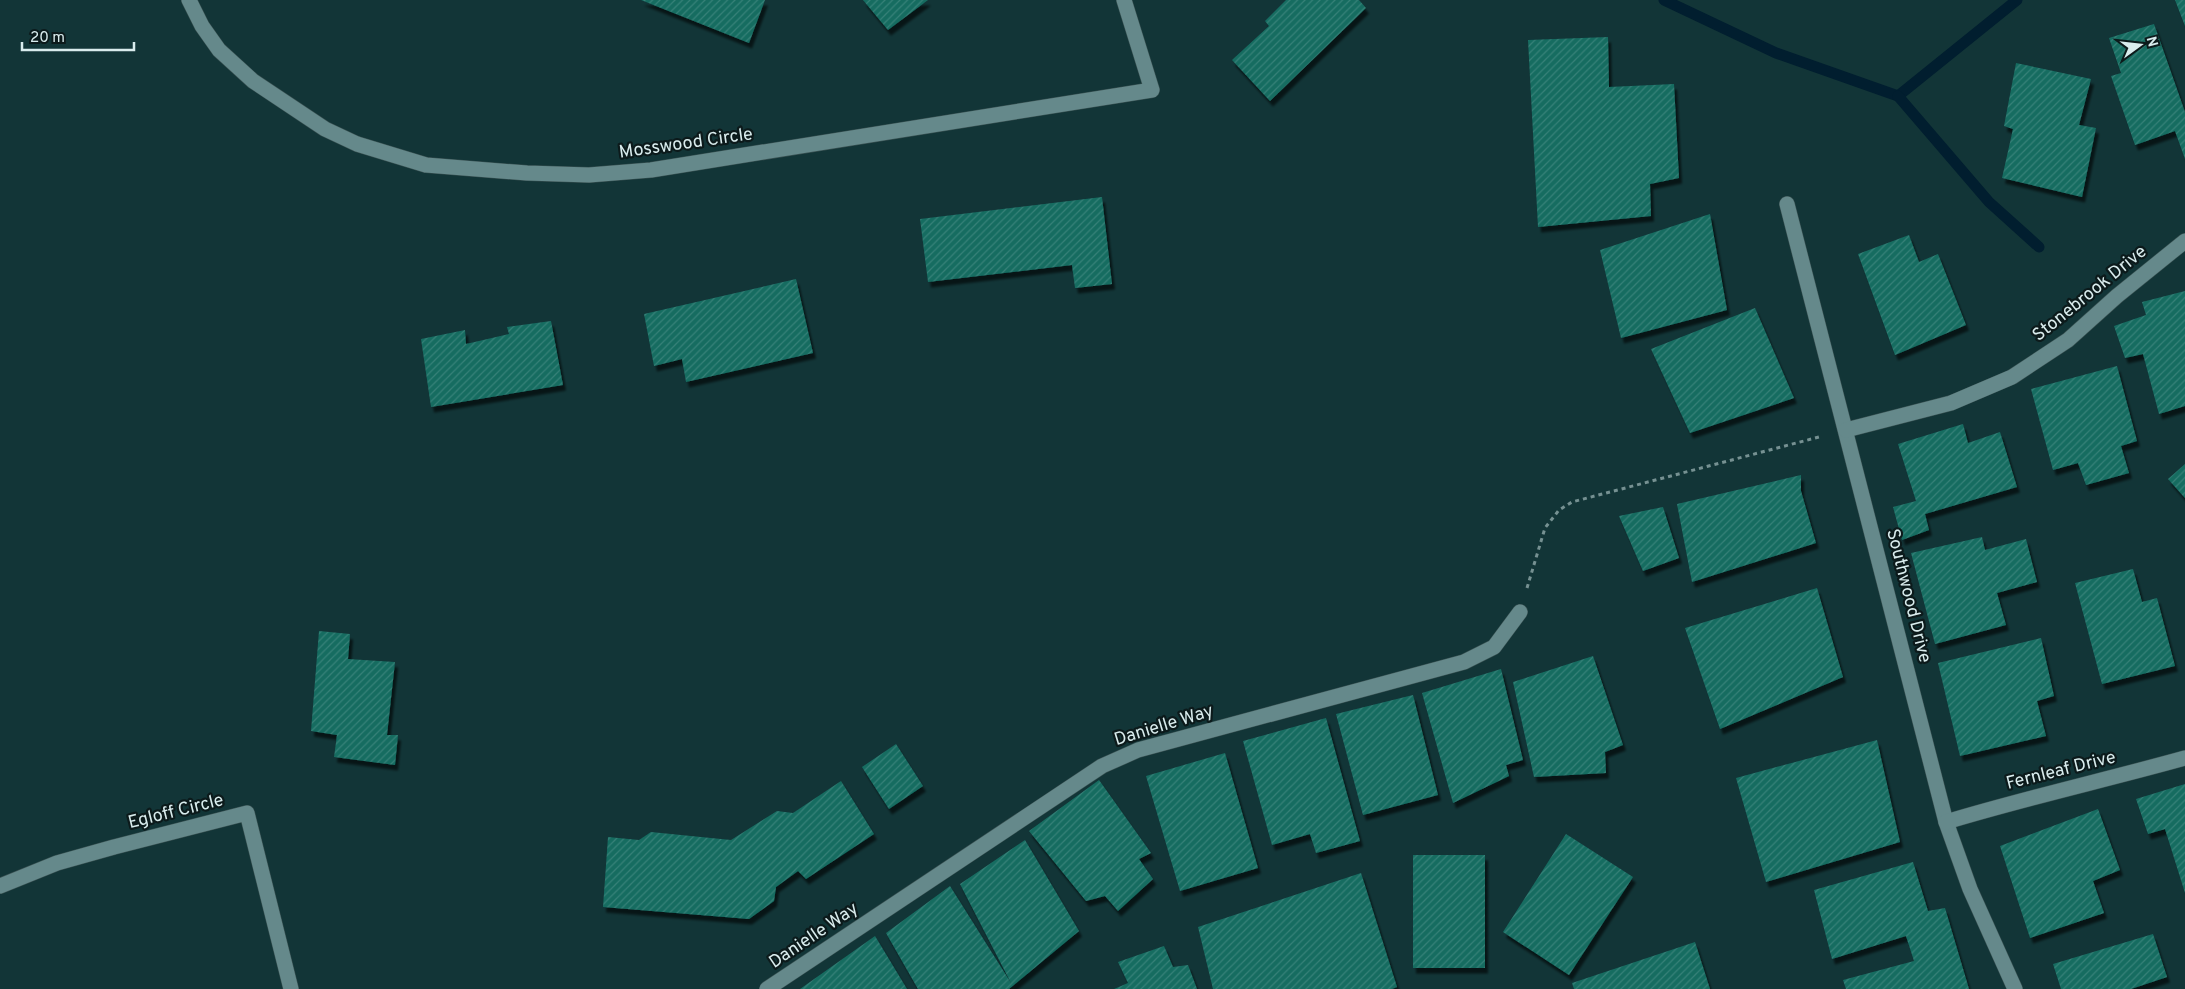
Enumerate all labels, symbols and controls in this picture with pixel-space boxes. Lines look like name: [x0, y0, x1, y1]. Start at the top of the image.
scale bar: [22, 20, 135, 52]
north arrow: [2115, 20, 2165, 70]
text: 20 m: [30, 29, 65, 48]
text: N: [2142, 35, 2161, 49]
street label: Mosswood Circle: [618, 123, 754, 165]
street label: Stonebrook Drive: [2028, 241, 2152, 347]
street label: Southwood Drive: [1880, 527, 1936, 665]
street label: Danielle Way: [1112, 700, 1216, 752]
street label: Fernleaf Drive: [2004, 746, 2118, 796]
street label: Egloff Circle: [126, 789, 226, 835]
street label: Danielle Way: [765, 898, 863, 974]

